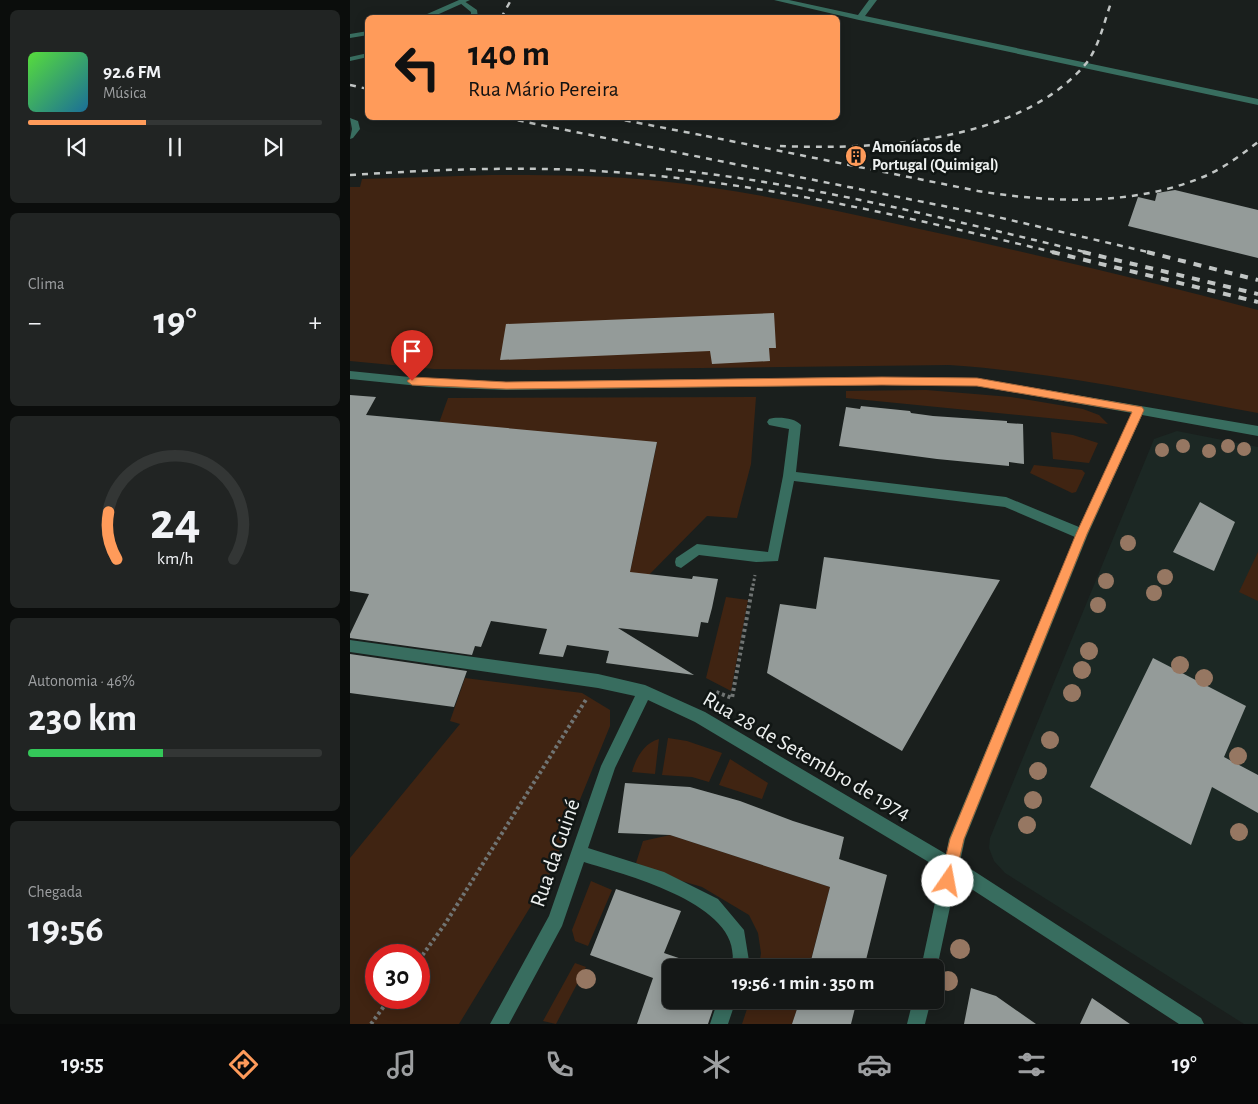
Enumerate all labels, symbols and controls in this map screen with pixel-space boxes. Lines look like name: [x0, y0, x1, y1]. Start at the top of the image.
icon: left: [385, 35, 450, 100]
text: 140 m: [468, 37, 550, 72]
text: 92.6 FM: [103, 63, 161, 82]
text: Rua Mário Pereira: [468, 78, 619, 100]
text: Música: [103, 85, 147, 101]
icon: previous: [63, 133, 91, 161]
icon: pause: [161, 133, 189, 161]
icon: next: [259, 133, 287, 161]
place label: Amoníacos de Portugal (Quimigal): [872, 139, 999, 174]
building icon: Amoníacos de Portugal (Quimigal): [844, 144, 868, 168]
text: Clima: [28, 276, 64, 292]
text: 19°: [153, 303, 197, 341]
text: −: [28, 309, 41, 337]
text: +: [309, 309, 322, 337]
pin: [391, 330, 433, 381]
icon: arrive: [398, 337, 426, 365]
text: 24: [150, 496, 200, 548]
text: km/h: [157, 550, 193, 568]
text: Autonomia · 46%: [28, 673, 135, 689]
street label: Rua 28 de Setembro de 1974: [699, 687, 915, 825]
text: 230 km: [28, 700, 137, 738]
street label: Rua da Guiné: [526, 796, 584, 910]
position arrow: [921, 854, 973, 906]
text: Chegada: [28, 884, 83, 900]
text: 19:56: [28, 911, 104, 949]
speed limit sign: 30: [365, 944, 430, 1009]
text: 19:56 · 1 min · 350 m: [732, 974, 874, 993]
icon: directions: [226, 1047, 261, 1082]
icon: music: [384, 1047, 419, 1082]
icon: phone: [542, 1047, 577, 1082]
icon: climate: [699, 1047, 734, 1082]
icon: car: [857, 1047, 892, 1082]
icon: filters: [1014, 1047, 1049, 1082]
text: 19:55: [61, 1053, 104, 1075]
text: 19°: [1172, 1053, 1197, 1075]

